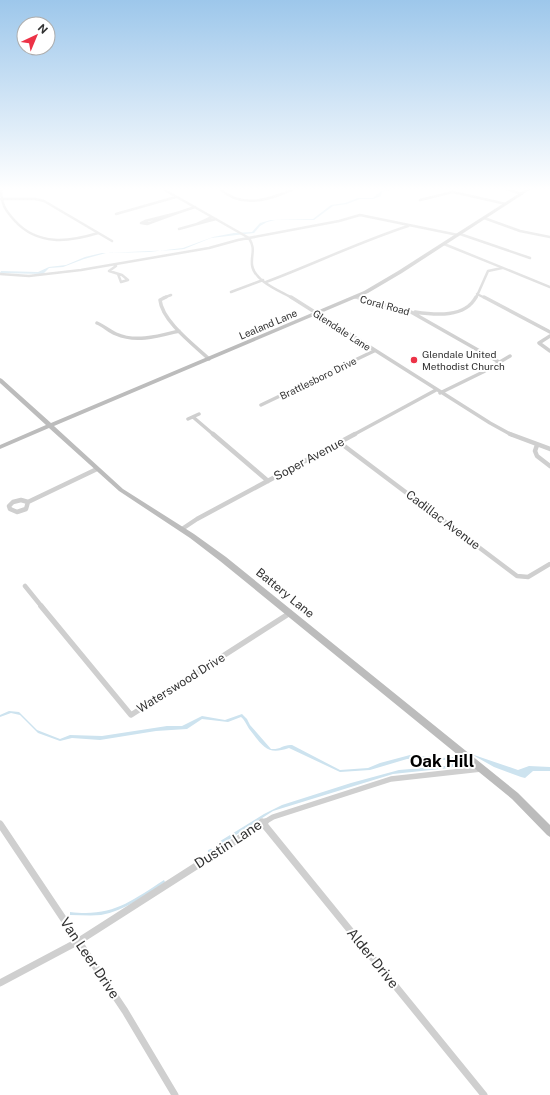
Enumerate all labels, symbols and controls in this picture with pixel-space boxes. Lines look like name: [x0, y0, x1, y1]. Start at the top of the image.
north arrow: [16, 16, 56, 56]
text: N: [36, 22, 50, 36]
street label: Coral Road: [359, 293, 411, 317]
street label: Lealand Lane: [237, 306, 299, 342]
street label: Glendale Lane: [311, 307, 373, 353]
place label: Glendale United Methodist Church: [422, 348, 505, 372]
street label: Brattlesboro Drive: [278, 354, 359, 402]
marker: Glendale United Methodist Church: [409, 355, 419, 365]
street label: Soper Avenue: [271, 435, 347, 483]
street label: Cadillac Avenue: [403, 488, 483, 553]
street label: Battery Lane: [253, 565, 317, 621]
street label: Waterswood Drive: [135, 650, 228, 716]
district label: Oak Hill: [410, 751, 474, 771]
street label: Dustin Lane: [191, 816, 265, 872]
street label: Van Leer Drive: [57, 915, 123, 1002]
street label: Alder Drive: [344, 925, 402, 991]

